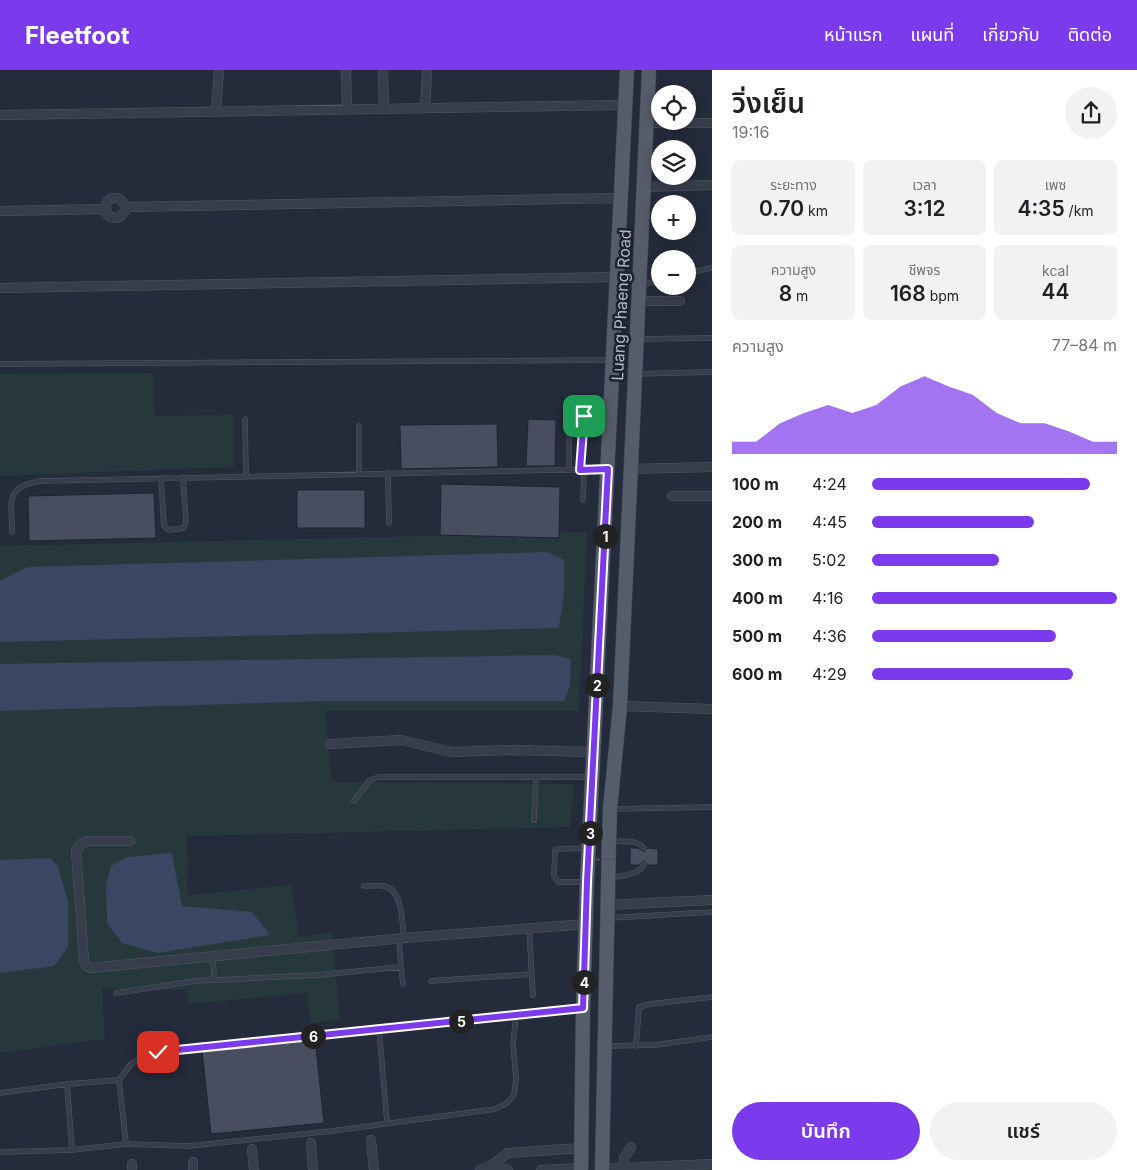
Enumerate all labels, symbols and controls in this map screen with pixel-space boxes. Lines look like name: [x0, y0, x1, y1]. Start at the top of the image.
text: Fleetfoot: [25, 21, 129, 50]
text: หน้าแรก: [824, 24, 882, 45]
text: แผนที่: [910, 24, 954, 45]
text: เกี่ยวกับ: [982, 24, 1040, 45]
text: ติดต่อ: [1068, 24, 1112, 45]
map controls: [651, 85, 696, 295]
button: locate: [651, 85, 696, 130]
text: วิ่งเย็น: [732, 86, 805, 120]
button: share: [1065, 87, 1117, 139]
text: 19:16: [732, 122, 769, 142]
button: layers: [651, 140, 696, 185]
text: ระยะทาง: [770, 176, 817, 193]
text: เวลา: [912, 176, 937, 193]
text: เพซ: [1045, 176, 1066, 193]
button: +: [651, 195, 696, 240]
text: 0.70: [759, 196, 804, 221]
text: 3:12: [903, 196, 946, 221]
text: 4:35: [1017, 196, 1065, 221]
text: km: [804, 202, 828, 219]
text: /km: [1065, 202, 1094, 219]
street label: Luang Phaeng Road: [607, 229, 635, 381]
button: −: [651, 250, 696, 295]
text: ความสูง: [771, 261, 816, 278]
text: ชีพจร: [909, 261, 940, 278]
text: kcal: [1042, 262, 1069, 279]
text: 44: [1042, 279, 1069, 304]
text: 8: [779, 281, 792, 306]
text: 168: [890, 281, 926, 306]
text: m: [792, 287, 808, 304]
text: bpm: [926, 287, 959, 304]
text: 77–84 m: [1052, 335, 1117, 355]
text: ความสูง: [732, 336, 784, 356]
pin: [563, 395, 605, 437]
icon: arrive: [570, 402, 598, 430]
text: 100 m: [732, 474, 779, 494]
text: 4:24: [812, 474, 847, 494]
text: 200 m: [732, 512, 782, 532]
text: 4:45: [812, 512, 847, 532]
pin: 1: [592, 524, 618, 548]
text: 1: [602, 528, 609, 545]
text: 300 m: [732, 550, 782, 570]
text: 5:02: [812, 550, 846, 570]
text: 400 m: [732, 588, 783, 608]
text: 4:16: [812, 588, 843, 608]
text: 500 m: [732, 626, 782, 646]
text: 4:36: [812, 626, 847, 646]
text: 600 m: [732, 664, 782, 684]
text: 4:29: [812, 664, 847, 684]
pin: 2: [584, 672, 610, 698]
text: 2: [593, 677, 602, 694]
pin: 3: [578, 820, 602, 846]
text: 3: [586, 825, 595, 842]
pin: 4: [572, 970, 596, 994]
text: 4: [580, 974, 589, 991]
pin: 5: [448, 1008, 474, 1034]
text: 5: [457, 1013, 466, 1030]
pin: 6: [300, 1024, 326, 1048]
text: 6: [309, 1028, 318, 1045]
pin: [137, 1031, 179, 1073]
icon: check: [144, 1038, 172, 1066]
button: บันทึก: [732, 1102, 920, 1160]
button: แชร์: [930, 1102, 1117, 1160]

